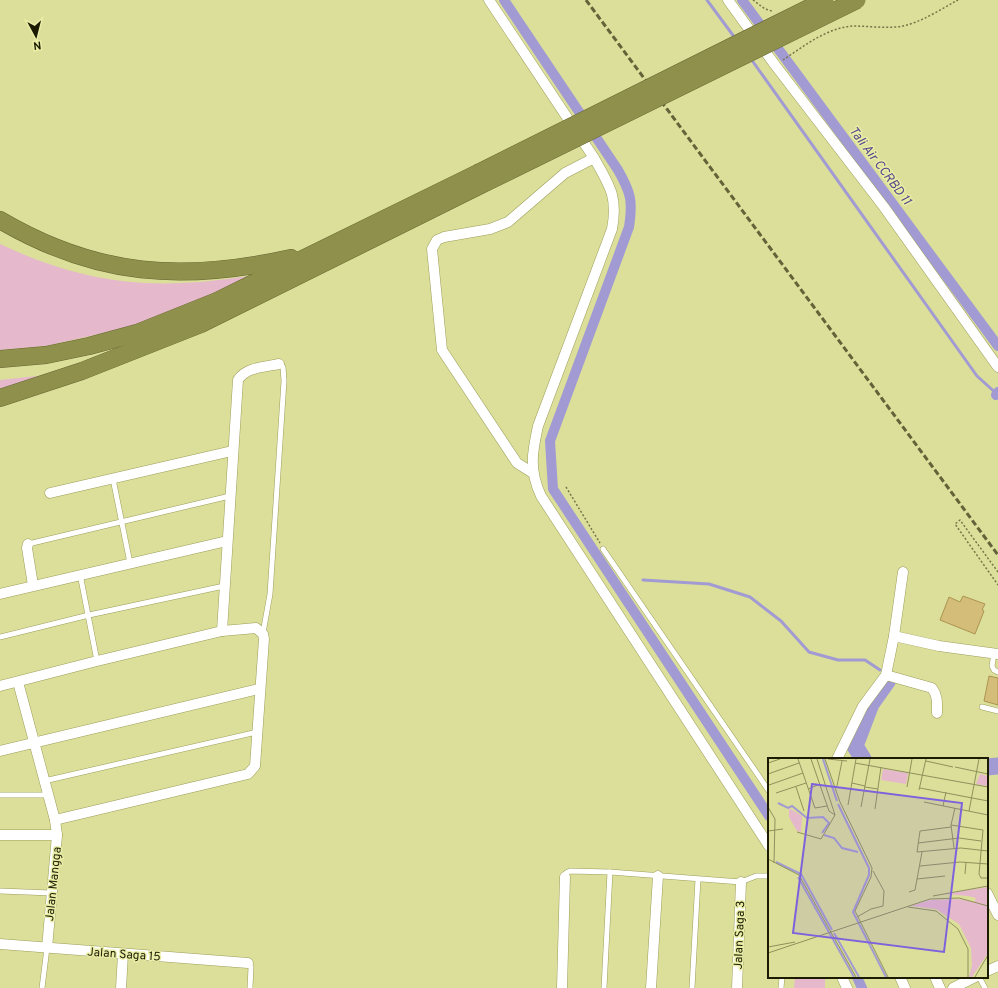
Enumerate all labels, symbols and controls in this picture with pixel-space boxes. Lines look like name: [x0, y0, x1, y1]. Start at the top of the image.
north arrow: [16, 16, 56, 56]
text: N: [32, 38, 42, 52]
water label: Tali Air CCRBD 11: [845, 124, 914, 209]
inset map: [768, 758, 988, 978]
street label: Jalan Mangga: [42, 846, 66, 922]
street label: Jalan Saga 3: [731, 900, 749, 970]
street label: Jalan Saga 15: [87, 944, 161, 966]

